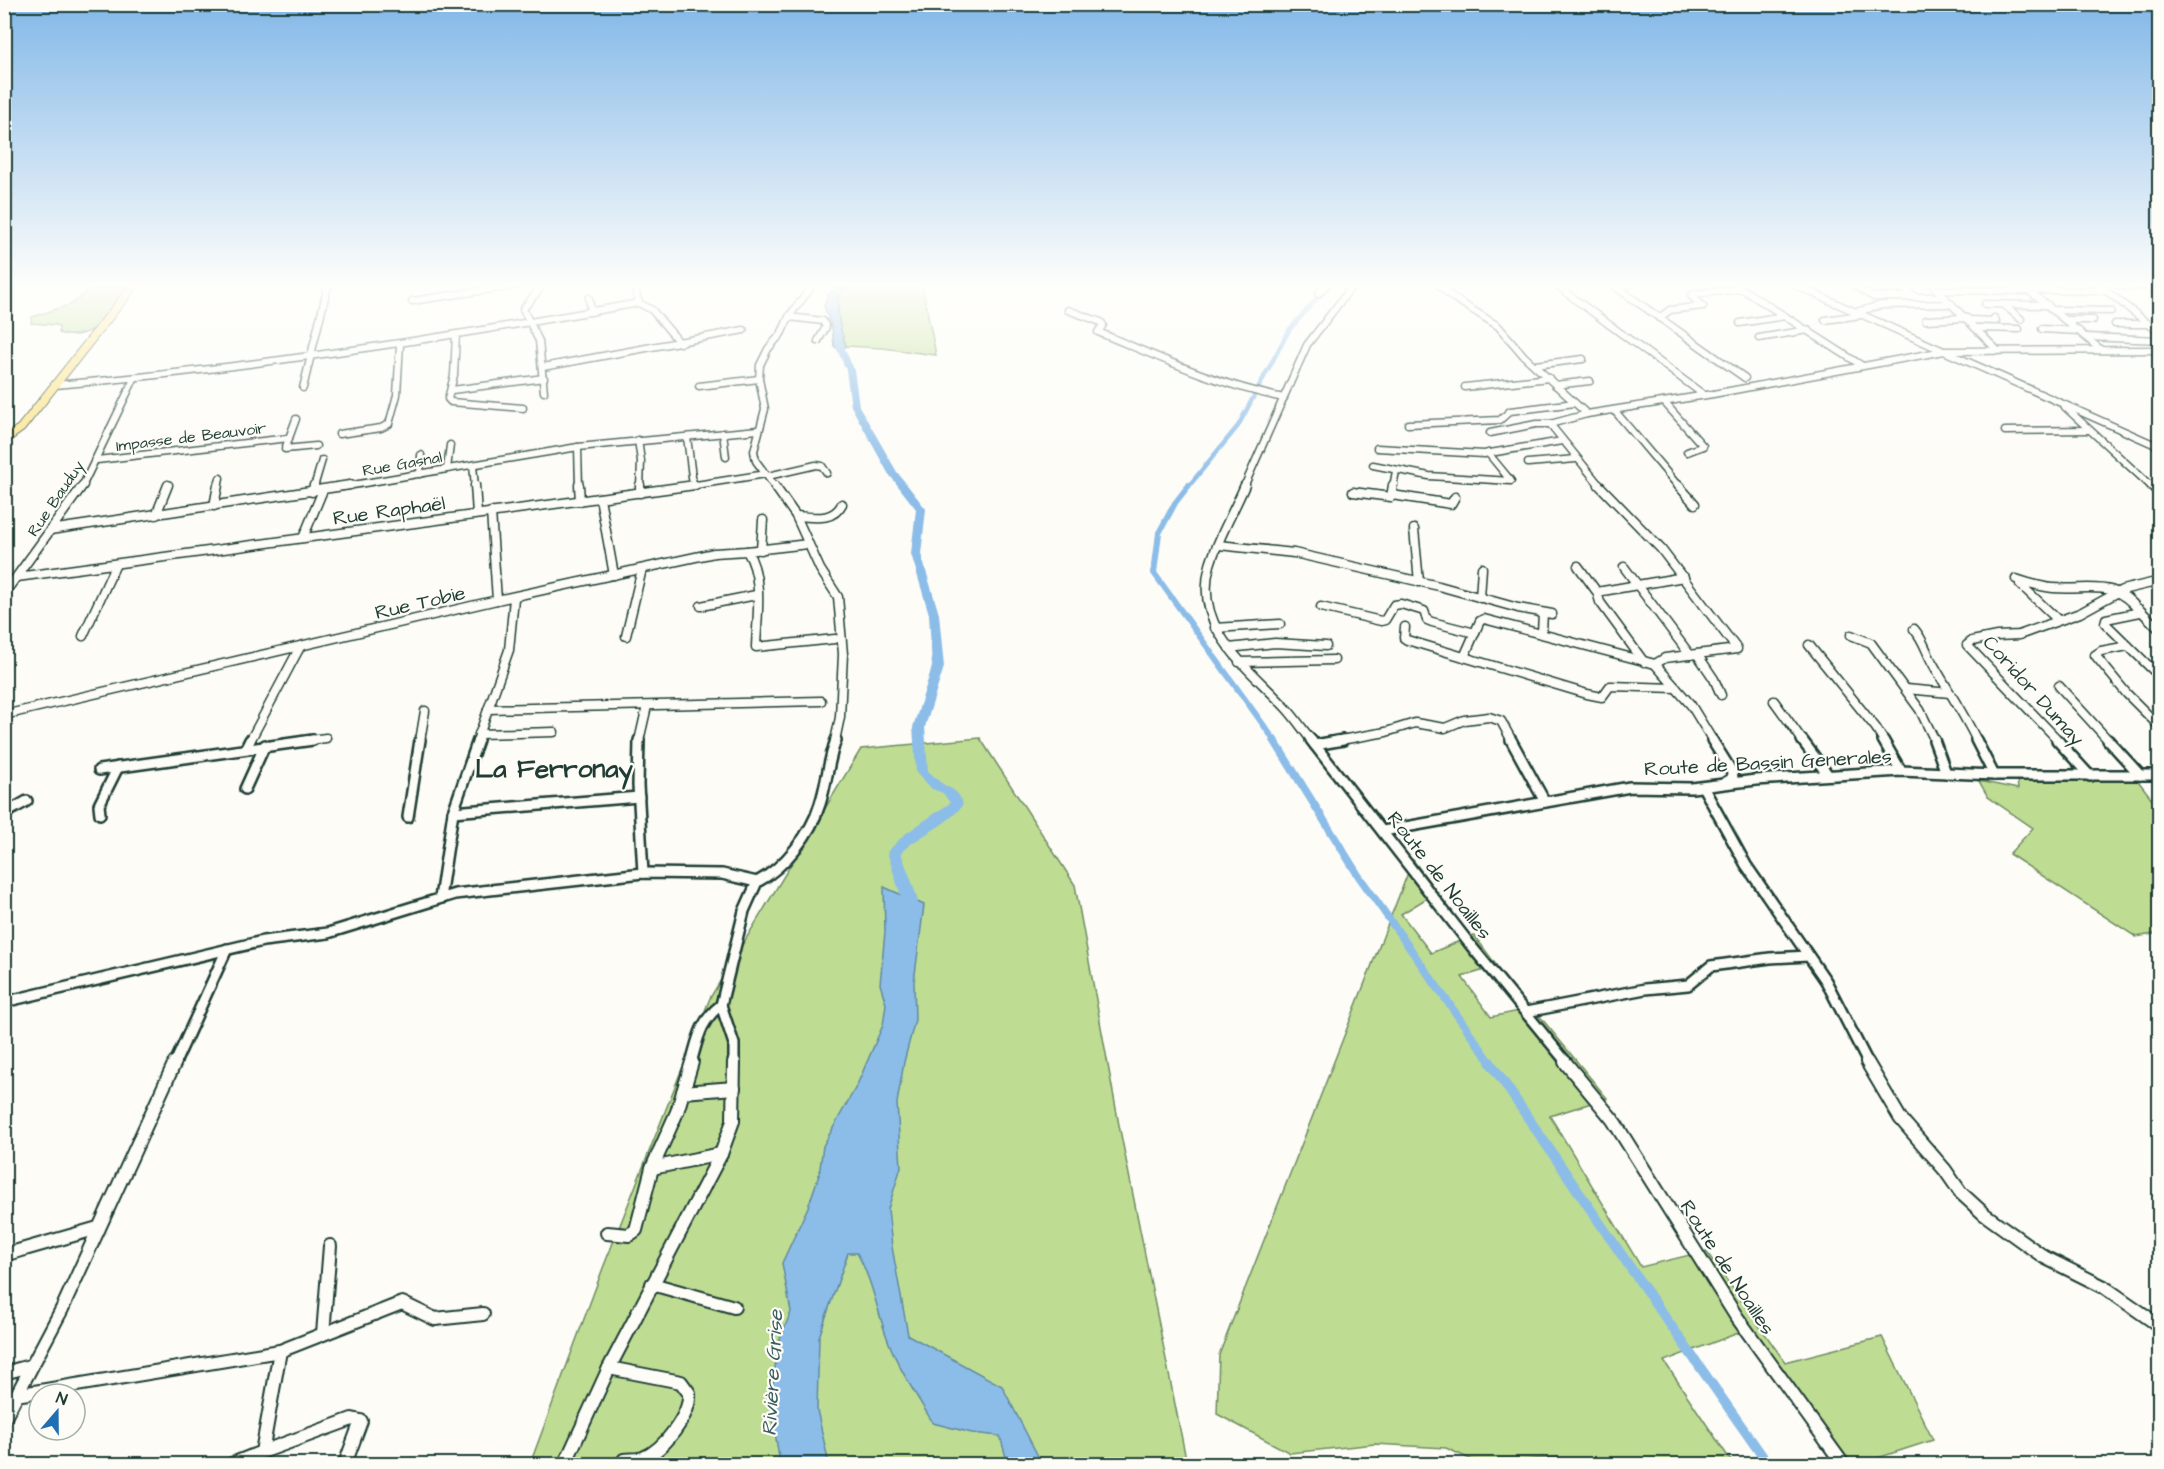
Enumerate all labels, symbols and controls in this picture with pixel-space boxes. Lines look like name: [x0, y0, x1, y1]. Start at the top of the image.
street label: Impasse de Beauvoir: [115, 417, 268, 457]
street label: Rue Gasnal: [361, 446, 444, 482]
street label: Rue Bauduy: [22, 456, 90, 541]
street label: Rue Raphaël: [331, 489, 447, 533]
street label: Rue Tobie: [372, 579, 468, 627]
street label: Coridor Dumay: [1975, 629, 2090, 753]
street label: Route de Bassin Generales: [1644, 743, 1893, 783]
district label: La Ferronay: [475, 751, 633, 790]
street label: Route de Noailles: [1380, 806, 1498, 946]
street label: Route de Noailles: [1673, 1195, 1781, 1341]
water label: Rivière Grise: [755, 1308, 790, 1437]
north arrow: [27, 1382, 87, 1442]
text: N: [53, 1387, 70, 1411]

